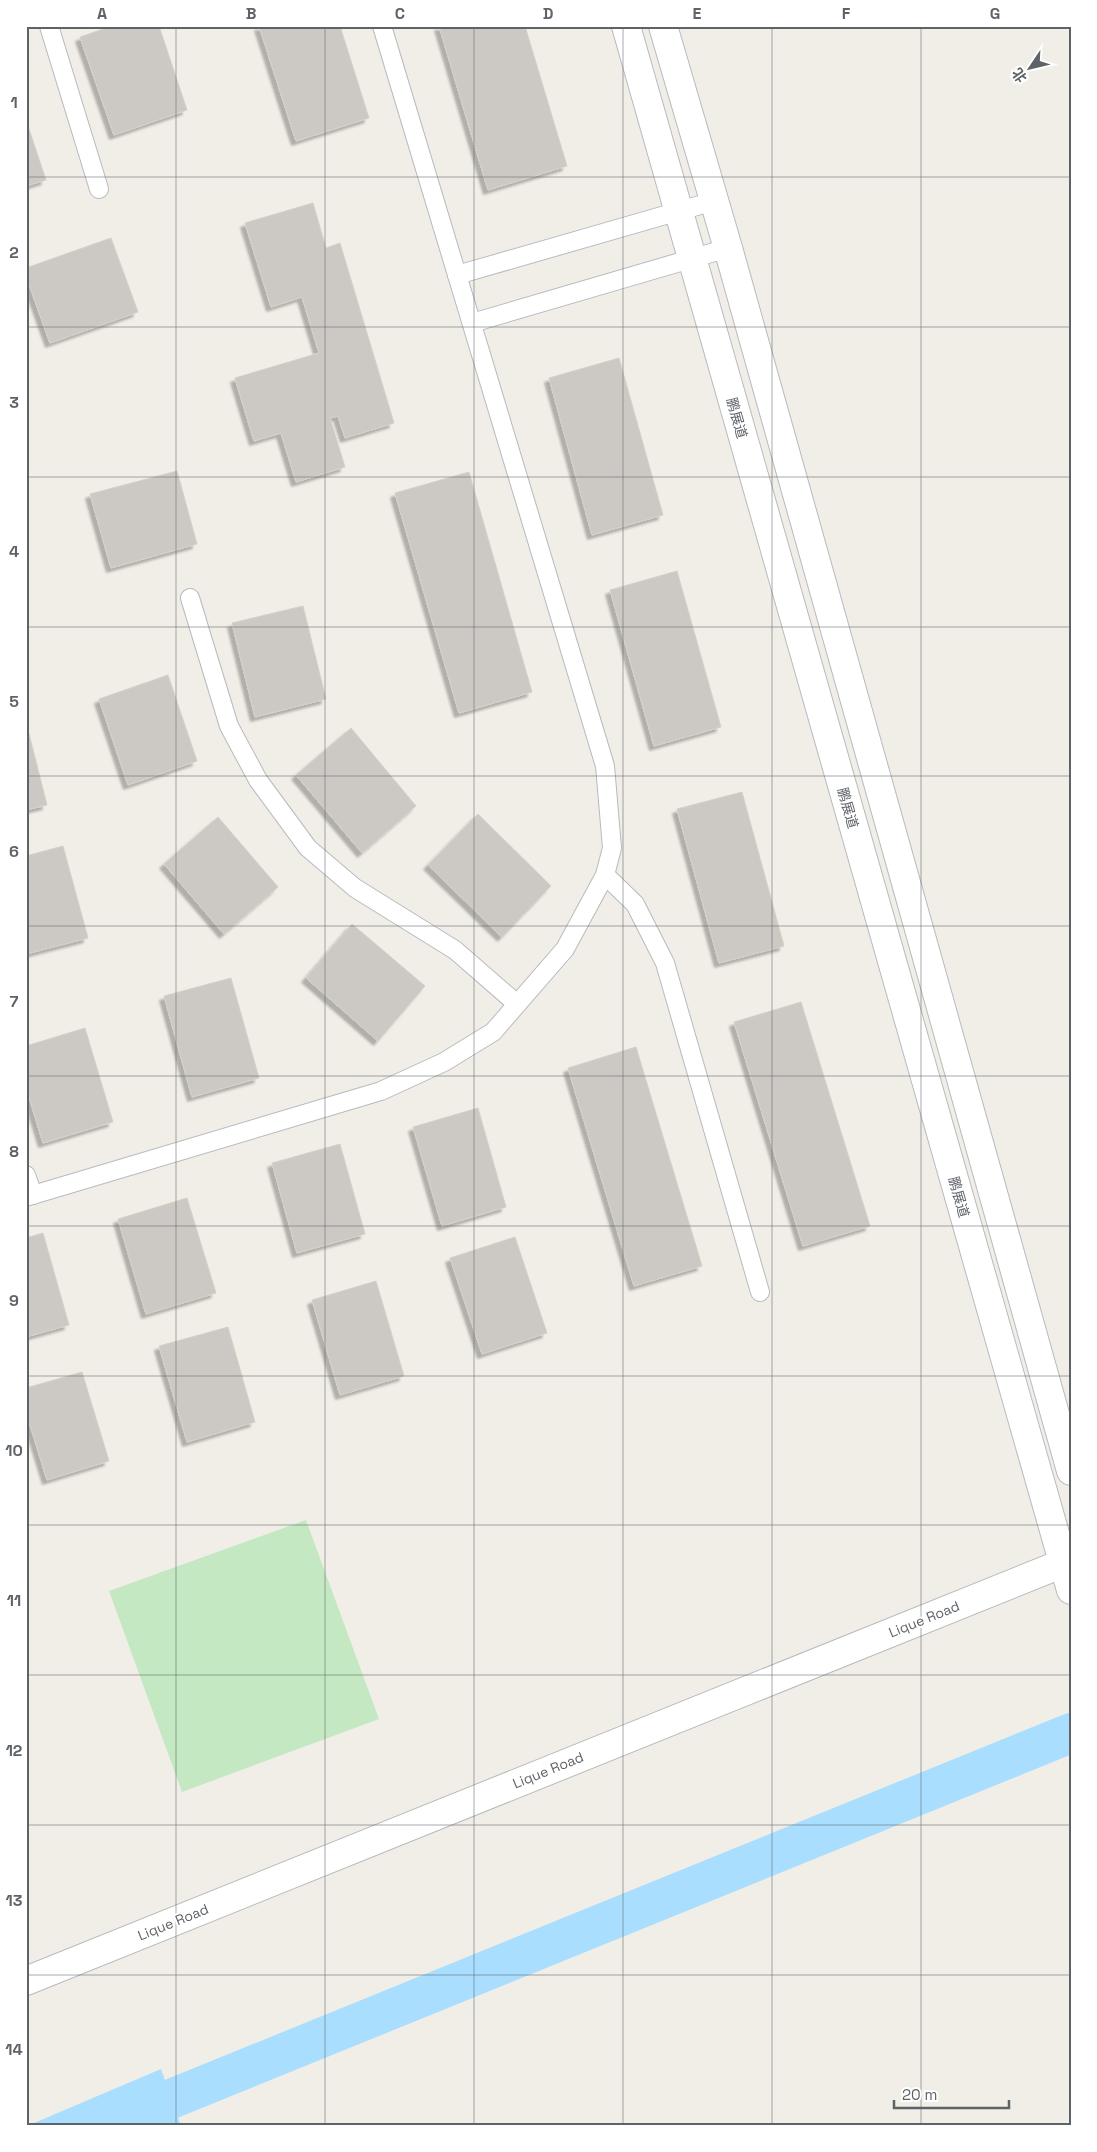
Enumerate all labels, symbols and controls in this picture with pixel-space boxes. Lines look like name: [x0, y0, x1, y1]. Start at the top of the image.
text: A: [97, 3, 107, 24]
text: B: [246, 3, 256, 24]
text: C: [395, 3, 405, 24]
text: D: [543, 3, 553, 24]
text: E: [693, 3, 702, 24]
text: F: [842, 3, 851, 24]
text: G: [990, 3, 1000, 24]
north arrow: [1004, 42, 1054, 92]
text: 北: [1008, 65, 1031, 86]
text: 1: [10, 92, 18, 113]
text: 2: [9, 242, 19, 263]
text: 3: [9, 392, 19, 413]
street label: 鹏展道: [723, 395, 751, 441]
text: 4: [9, 541, 19, 562]
text: 5: [9, 691, 19, 712]
street label: 鹏展道: [834, 785, 862, 831]
text: 6: [9, 841, 19, 862]
text: 7: [10, 991, 19, 1012]
text: 8: [9, 1141, 19, 1162]
street label: 鹏展道: [945, 1174, 973, 1220]
text: 9: [9, 1290, 19, 1311]
text: 10: [5, 1440, 23, 1461]
text: 11: [7, 1590, 21, 1611]
street label: Lique Road: [886, 1597, 962, 1641]
text: 12: [6, 1740, 22, 1761]
street label: Lique Road: [510, 1748, 586, 1792]
text: 13: [6, 1890, 23, 1911]
street label: Lique Road: [135, 1900, 211, 1944]
text: 14: [5, 2039, 23, 2060]
scale bar: [894, 2077, 1010, 2109]
text: 20 m: [902, 2085, 937, 2104]

